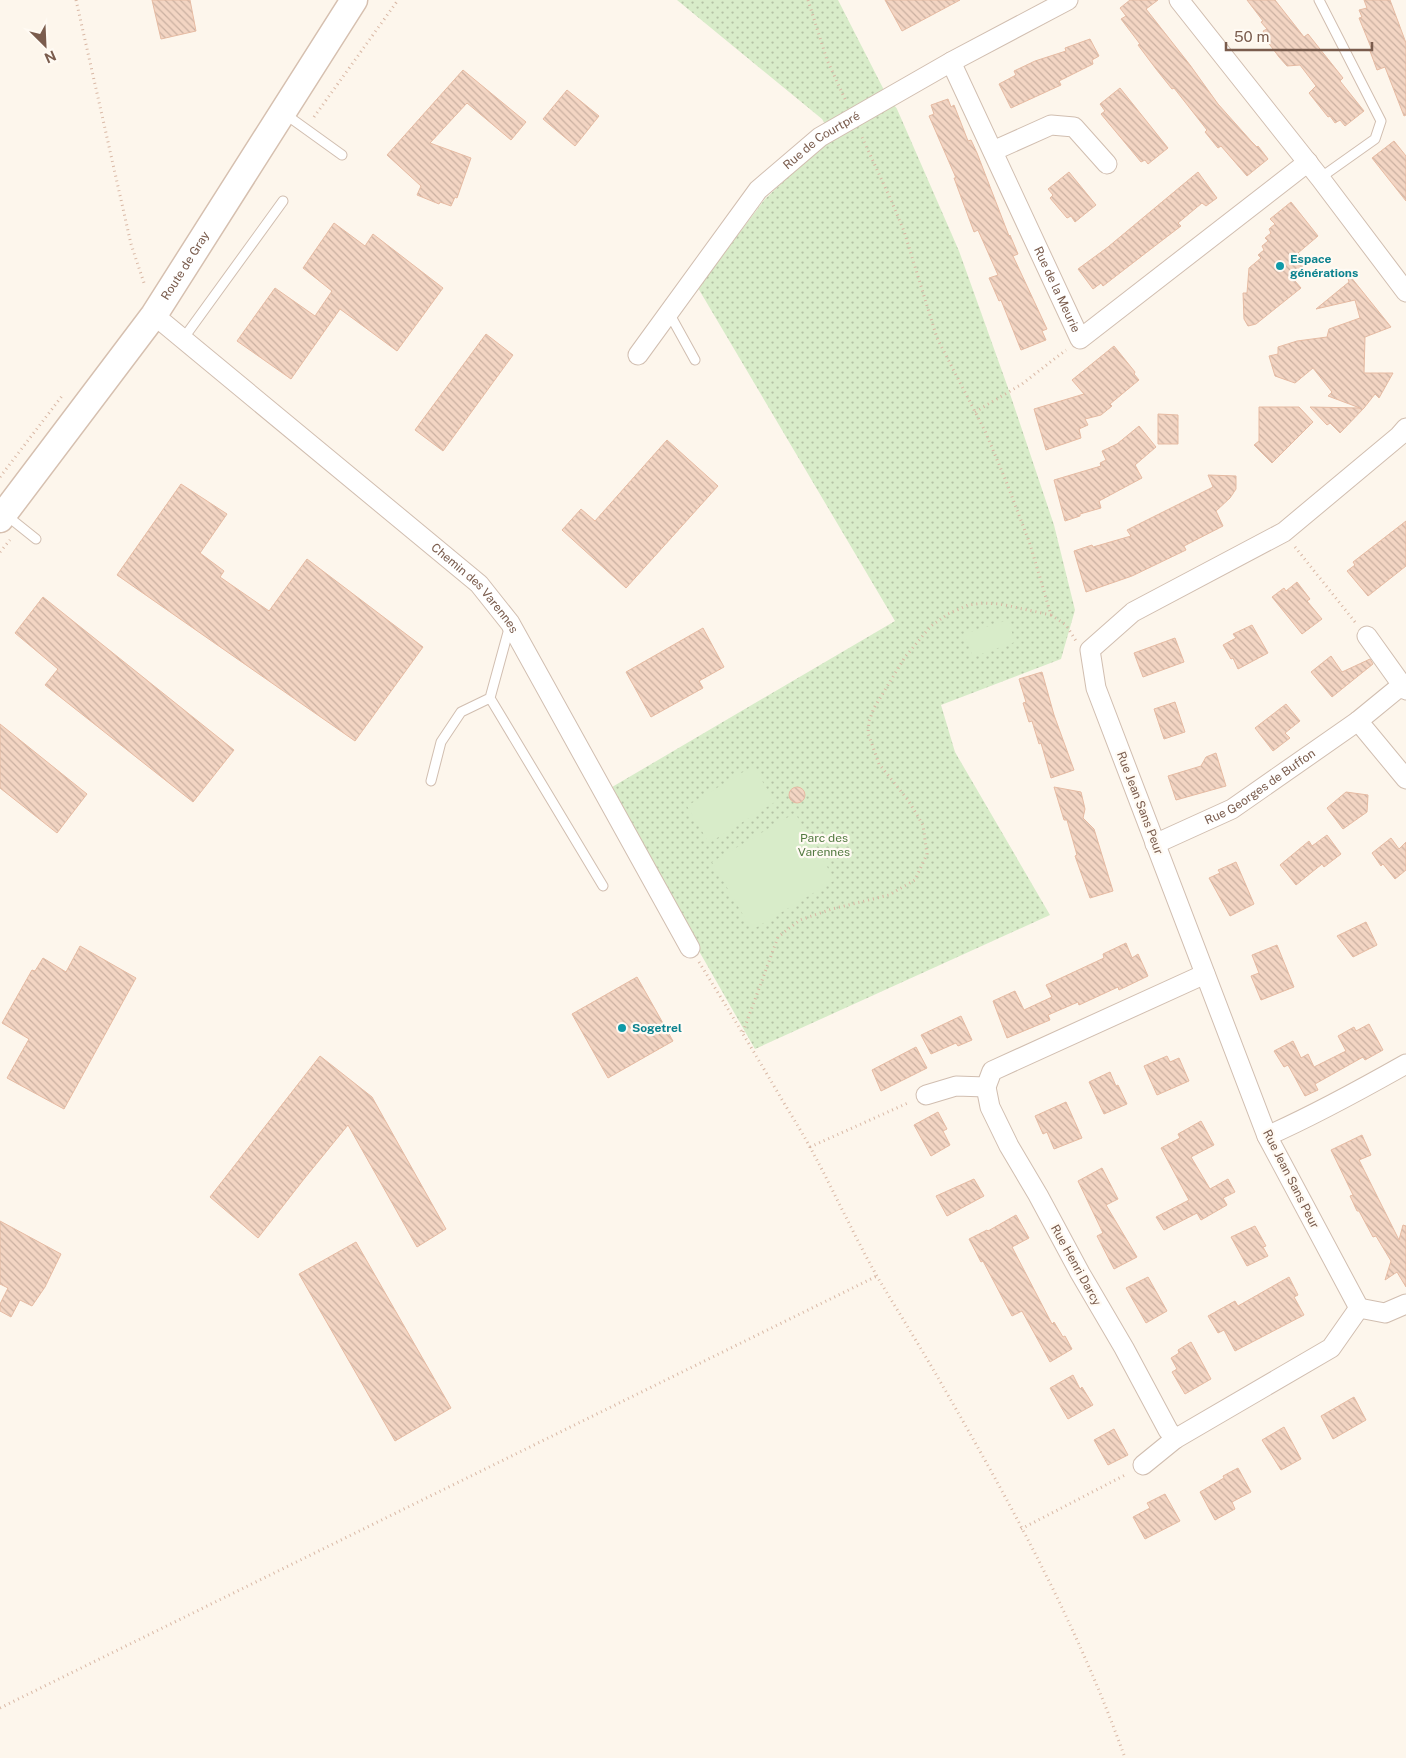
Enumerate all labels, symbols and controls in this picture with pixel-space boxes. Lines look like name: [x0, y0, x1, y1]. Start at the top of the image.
north arrow: [20, 20, 70, 70]
scale bar: [1226, 20, 1372, 52]
text: 50 m: [1234, 28, 1269, 45]
text: N: [42, 47, 59, 66]
street label: Rue de Courtpré: [780, 108, 863, 172]
street label: Route de Gray: [158, 228, 213, 303]
street label: Rue de la Meurie: [1031, 244, 1083, 335]
place label: Espace générations: [1290, 252, 1358, 280]
marker: Espace générations: [1274, 260, 1286, 272]
street label: Chemin des Varennes: [428, 540, 521, 635]
street label: Rue Georges de Buffon: [1203, 746, 1318, 827]
street label: Rue Jean Sans Peur: [1114, 750, 1166, 857]
park label: Parc des Varennes: [798, 831, 850, 859]
place label: Sogetrel: [632, 1021, 682, 1035]
marker: Sogetrel: [616, 1022, 628, 1034]
street label: Rue Jean Sans Peur: [1260, 1127, 1322, 1231]
street label: Rue Henri Darcy: [1048, 1222, 1104, 1308]

